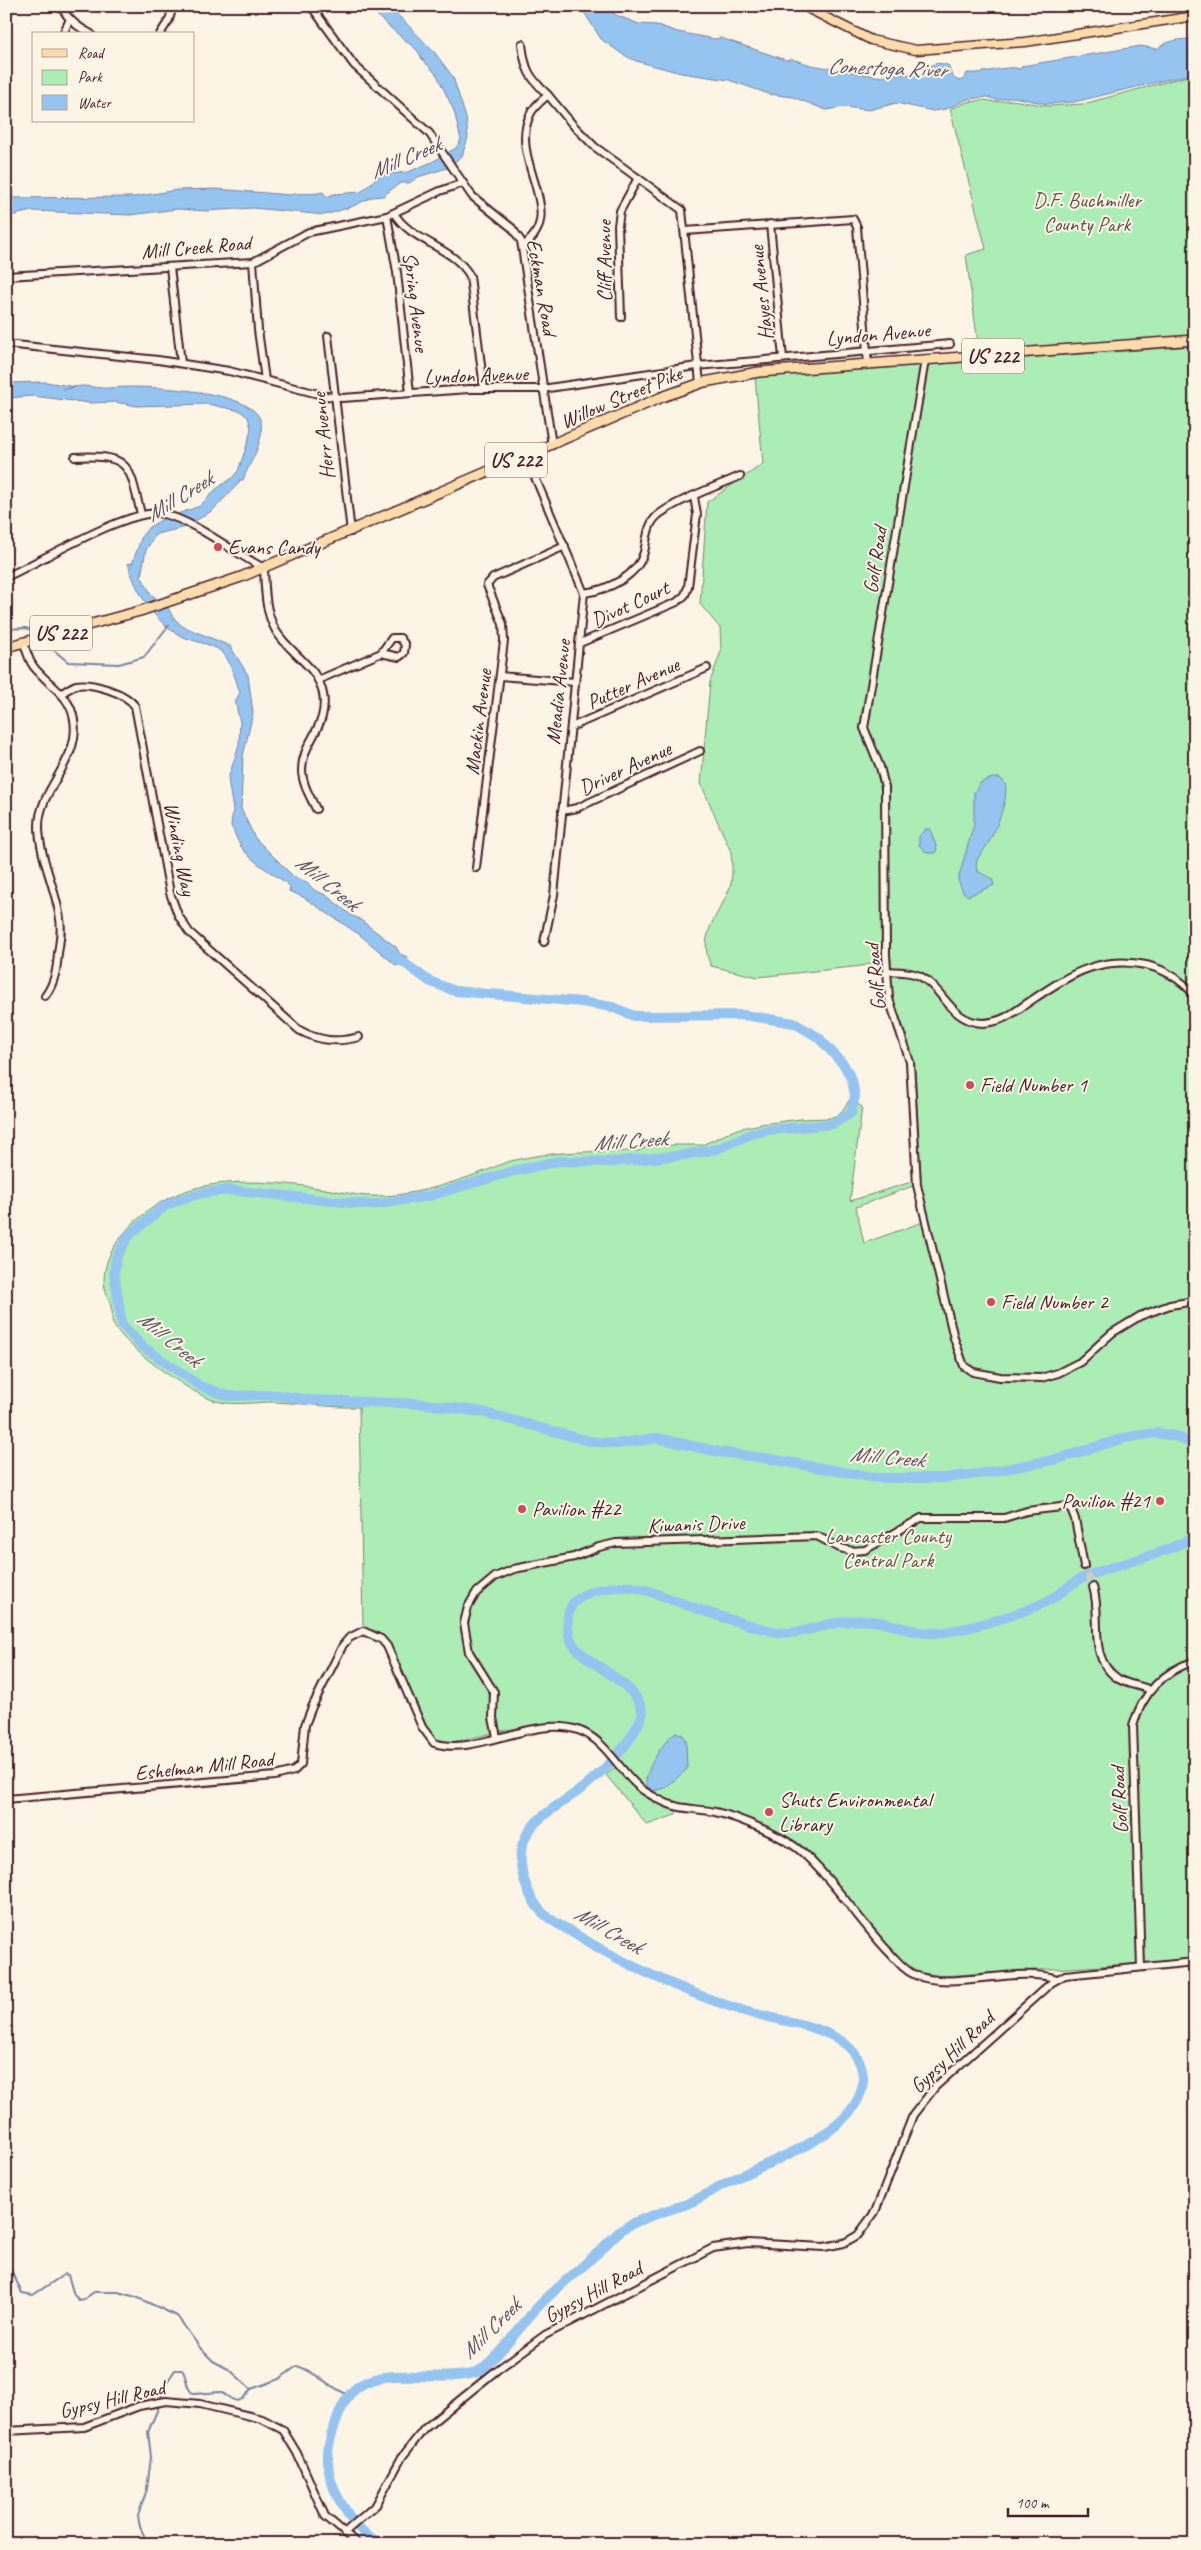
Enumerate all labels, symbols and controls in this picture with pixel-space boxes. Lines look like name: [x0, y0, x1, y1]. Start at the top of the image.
legend: [32, 32, 195, 122]
text: Road: [78, 44, 105, 63]
water label: Conestoga River: [827, 52, 951, 84]
text: Park: [78, 68, 103, 87]
text: Water: [78, 94, 112, 113]
water label: Mill Creek: [366, 129, 448, 185]
park label: D.F. Buchmiller County Park: [1033, 187, 1142, 237]
street label: Cliff Avenue: [591, 218, 617, 302]
street label: Mill Creek Road: [140, 229, 256, 265]
street label: Eckman Road: [521, 237, 564, 341]
street label: Hayes Avenue: [743, 243, 779, 342]
street label: Spring Avenue: [397, 251, 435, 355]
street label: Lyndon Avenue: [825, 316, 933, 351]
road number: US 222: [962, 338, 1024, 374]
street label: Willow Street Pike: [556, 359, 687, 434]
street label: Lyndon Avenue: [424, 360, 530, 390]
street label: Herr Avenue: [305, 389, 340, 481]
road number: US 222: [485, 442, 547, 478]
water label: Mill Creek: [141, 463, 222, 528]
street label: Golf Road: [857, 522, 894, 595]
place label: Evans Candy: [228, 534, 322, 560]
marker: Evans Candy: [212, 541, 224, 553]
street label: Divot Court: [587, 574, 675, 633]
road number: US 222: [30, 616, 92, 650]
street label: Meadia Avenue: [540, 636, 577, 746]
street label: Putter Avenue: [583, 651, 684, 715]
street label: Mackin Avenue: [459, 667, 498, 776]
street label: Driver Avenue: [575, 735, 676, 801]
street label: Winding Way: [158, 800, 202, 900]
water label: Mill Creek: [290, 849, 368, 919]
street label: Golf Road: [858, 940, 891, 1012]
place label: Field Number 1: [980, 1072, 1088, 1098]
marker: Field Number 1: [964, 1079, 976, 1091]
water label: Mill Creek: [592, 1124, 672, 1158]
place label: Field Number 2: [1001, 1289, 1109, 1315]
marker: Field Number 2: [985, 1296, 997, 1308]
water label: Mill Creek: [132, 1305, 210, 1375]
water label: Mill Creek: [849, 1440, 929, 1475]
place label: Pavilion #21: [1061, 1488, 1152, 1514]
marker: Pavilion #21: [1154, 1495, 1166, 1507]
place label: Pavilion #22: [532, 1496, 622, 1522]
marker: Pavilion #22: [516, 1503, 528, 1515]
street label: Kiwanis Drive: [647, 1509, 746, 1539]
park label: Lancaster County Central Park: [825, 1523, 953, 1573]
street label: Eshelman Mill Road: [134, 1745, 278, 1786]
street label: Golf Road: [1104, 1763, 1134, 1834]
place label: Shuts Environmental Library: [779, 1787, 934, 1837]
marker: Shuts Environmental Library: [763, 1806, 775, 1818]
water label: Mill Creek: [570, 1899, 651, 1962]
street label: Gypsy Hill Road: [904, 2003, 1002, 2099]
street label: Gypsy Hill Road: [540, 2254, 650, 2329]
water label: Mill Creek: [455, 2290, 529, 2365]
street label: Gypsy Hill Road: [57, 2373, 171, 2424]
scale bar: [1008, 2485, 1088, 2517]
text: 100 m: [1016, 2494, 1050, 2513]

